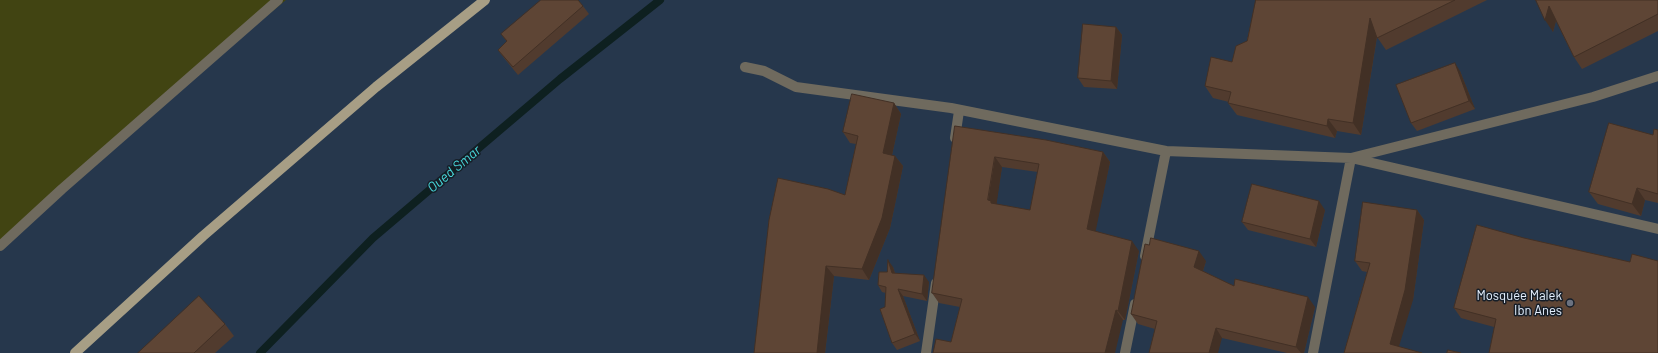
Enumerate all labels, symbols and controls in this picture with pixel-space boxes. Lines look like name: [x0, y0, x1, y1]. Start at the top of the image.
water label: Oued Smar: [424, 142, 484, 196]
place label: Mosquée Malek Ibn Anes: [1476, 288, 1562, 319]
marker: Mosquée Malek Ibn Anes: [1565, 298, 1575, 308]

